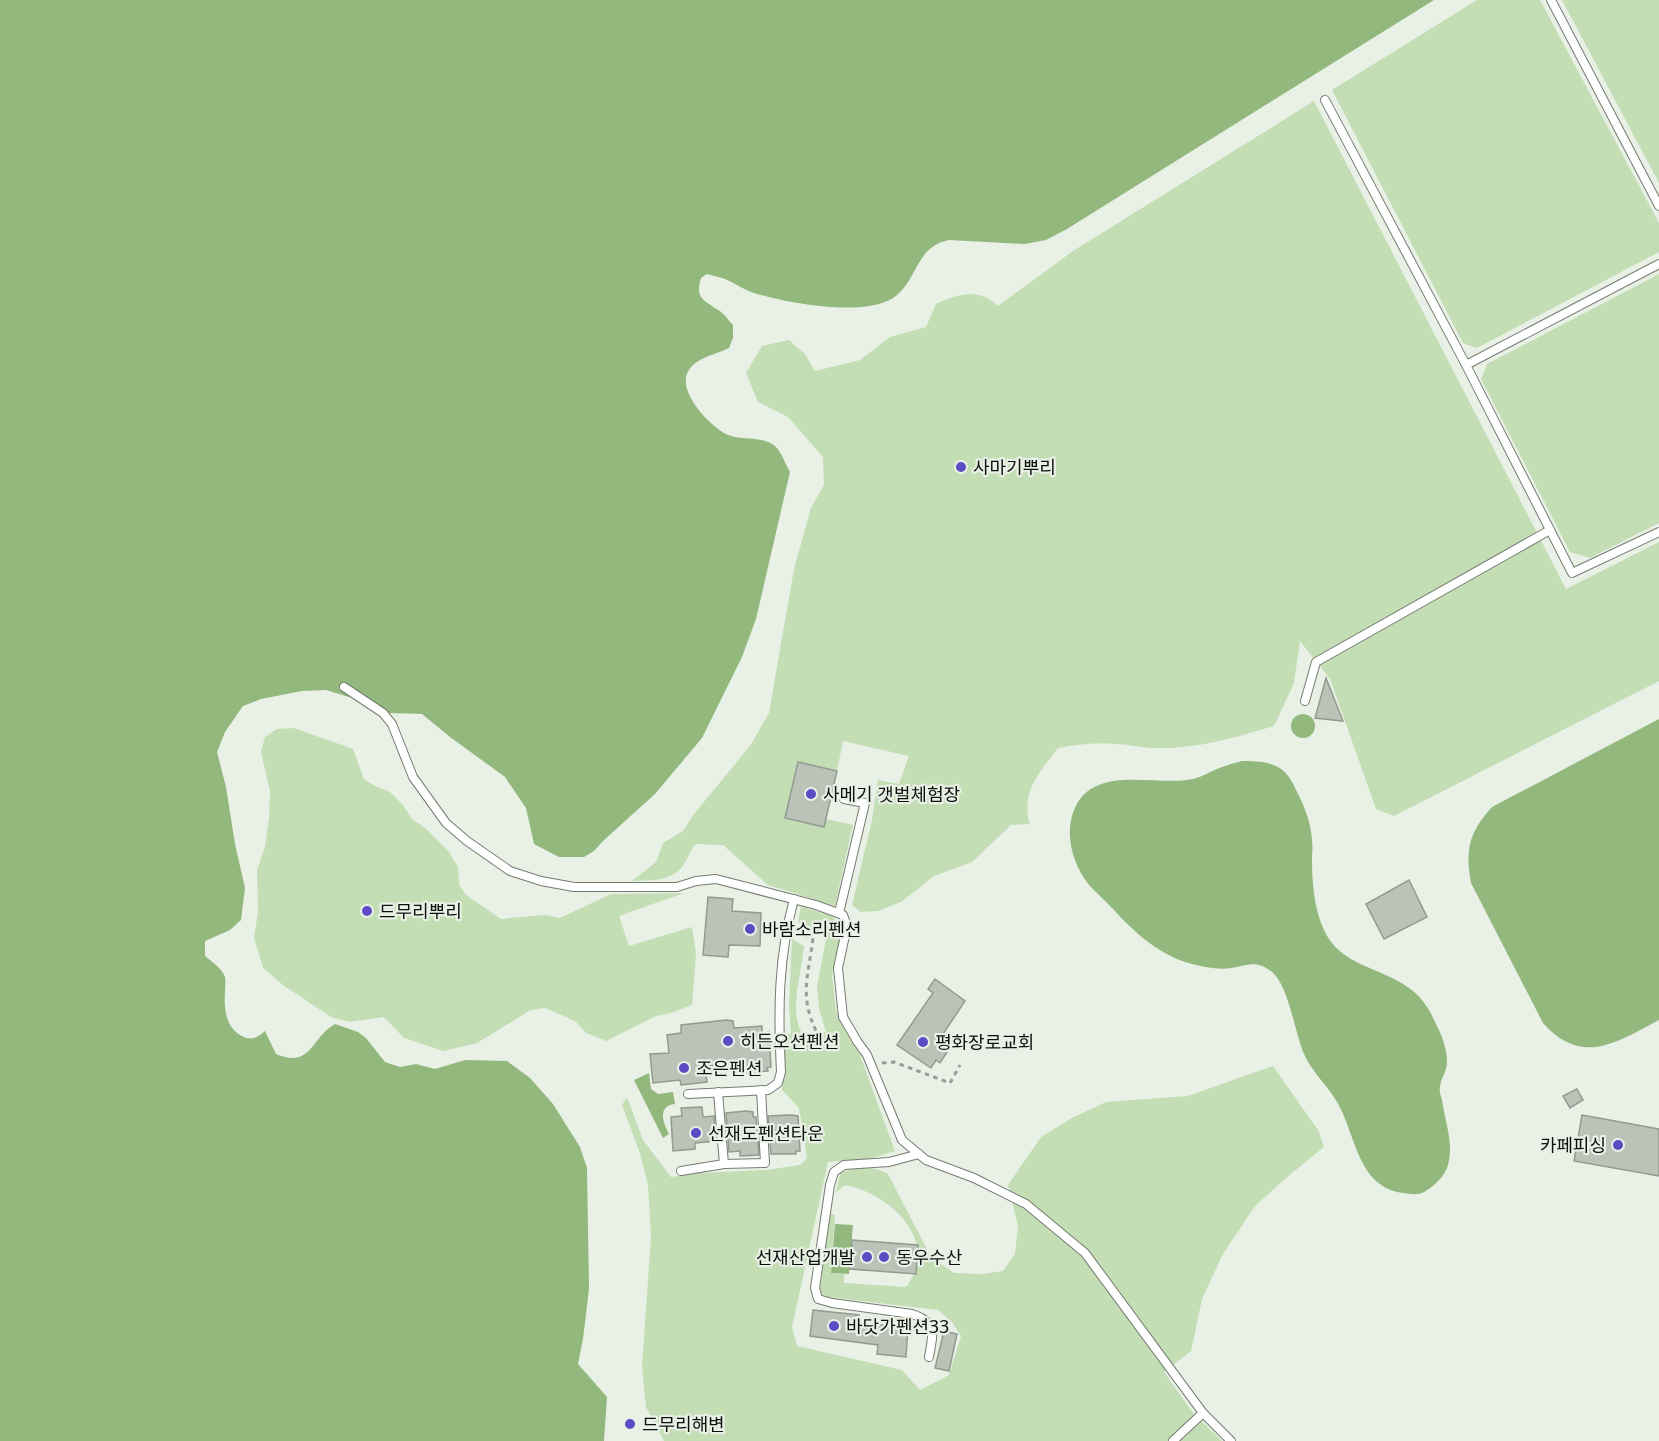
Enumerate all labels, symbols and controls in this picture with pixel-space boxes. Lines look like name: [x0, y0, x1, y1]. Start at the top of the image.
place label: 사마기뿌리: [973, 455, 1056, 479]
marker: 사마기뿌리: [954, 460, 968, 474]
place label: 사메기 갯벌체험장: [823, 782, 960, 806]
marker: 사메기 갯벌체험장: [804, 787, 818, 801]
place label: 드무리뿌리: [379, 899, 462, 923]
marker: 드무리뿌리: [360, 904, 374, 918]
place label: 바람소리펜션: [762, 917, 861, 941]
marker: 바람소리펜션: [743, 922, 757, 936]
place label: 히든오션펜션: [740, 1029, 839, 1053]
place label: 평화장로교회: [935, 1030, 1034, 1054]
marker: 히든오션펜션: [721, 1034, 735, 1048]
marker: 평화장로교회: [916, 1035, 930, 1049]
place label: 조은펜션: [696, 1056, 762, 1080]
marker: 조은펜션: [677, 1061, 691, 1075]
place label: 선재도펜션타운: [708, 1121, 824, 1145]
marker: 선재도펜션타운: [689, 1126, 703, 1140]
place label: 카페피싱: [1540, 1133, 1606, 1157]
marker: 카페피싱: [1611, 1138, 1625, 1152]
place label: 선재산업개발: [756, 1245, 855, 1269]
place label: 동우수산: [896, 1245, 962, 1269]
marker: 선재산업개발: [860, 1250, 874, 1264]
marker: 동우수산: [877, 1250, 891, 1264]
place label: 바닷가펜션33: [846, 1314, 949, 1338]
marker: 바닷가펜션33: [827, 1319, 841, 1333]
place label: 드무리해변: [642, 1412, 725, 1436]
marker: 드무리해변: [623, 1417, 637, 1431]

